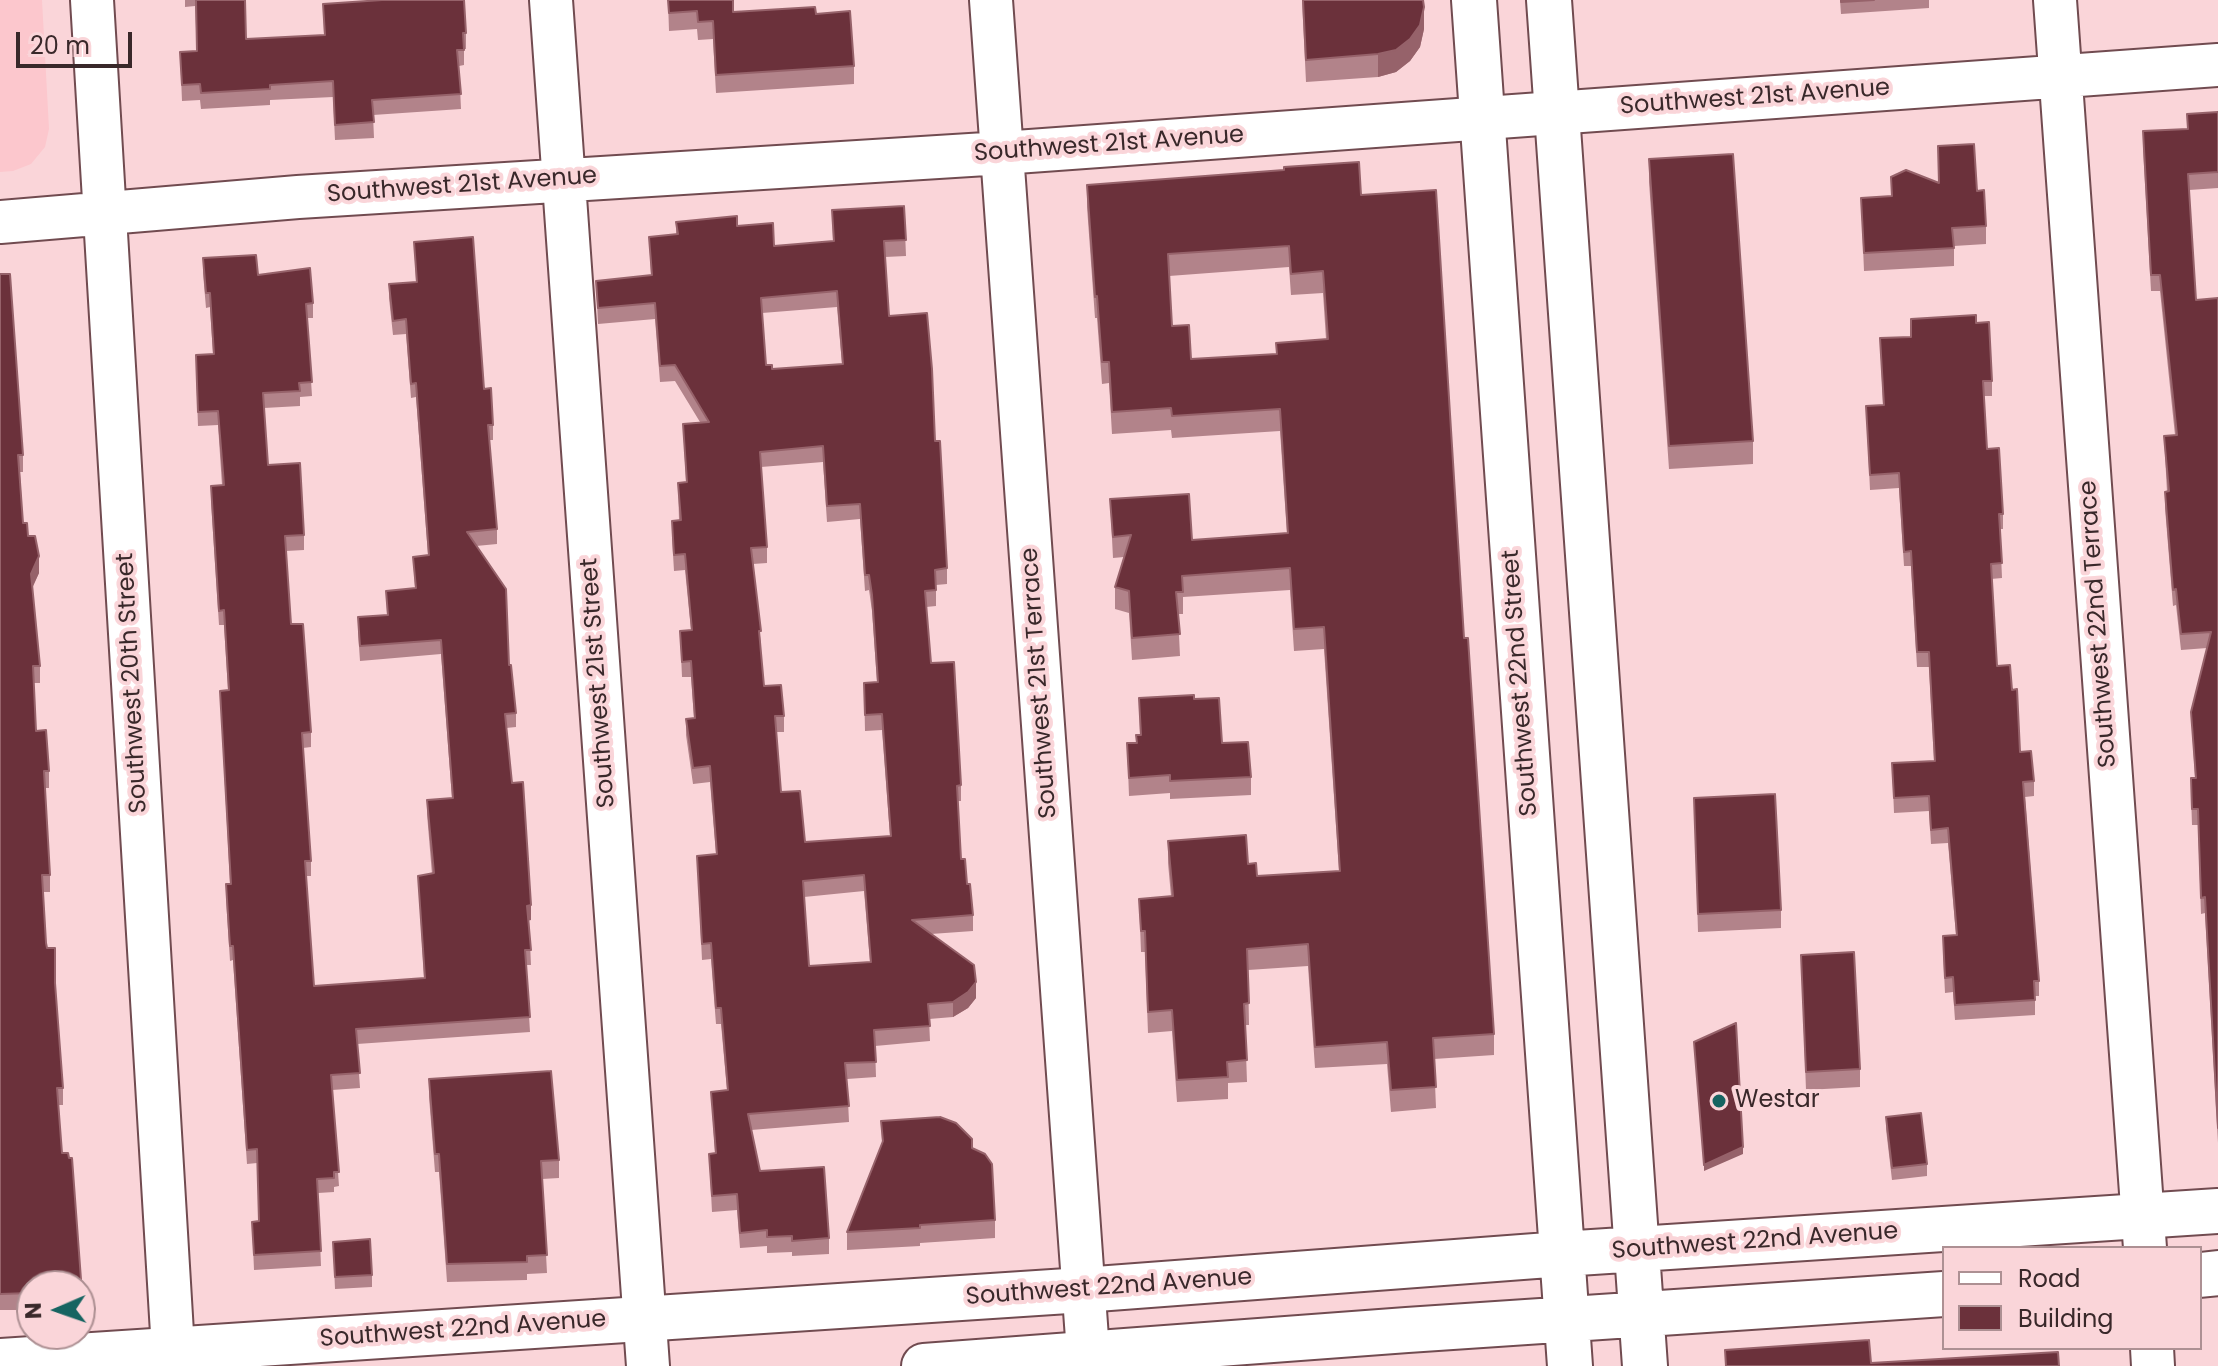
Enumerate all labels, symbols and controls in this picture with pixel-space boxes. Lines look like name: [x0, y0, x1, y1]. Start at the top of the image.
scale bar: [20, 16, 136, 66]
text: 20 m: [30, 29, 90, 62]
street label: Southwest 21st Avenue: [1619, 74, 1891, 122]
street label: Southwest 21st Avenue: [973, 121, 1245, 169]
street label: Southwest 21st Avenue: [326, 162, 598, 210]
street label: Southwest 22nd Terrace: [2075, 479, 2123, 769]
street label: Southwest 21st Terrace: [1016, 546, 1064, 820]
street label: Southwest 22nd Street: [1497, 549, 1545, 817]
street label: Southwest 20th Street: [112, 552, 154, 814]
street label: Southwest 21st Street: [576, 557, 622, 809]
place label: Westar: [1735, 1087, 1820, 1115]
marker: Westar: [1710, 1092, 1728, 1110]
street label: Southwest 22nd Avenue: [1611, 1218, 1899, 1266]
legend: [1942, 1246, 2202, 1350]
text: Road: [2018, 1262, 2080, 1295]
street label: Southwest 22nd Avenue: [965, 1264, 1253, 1312]
north arrow: [16, 1270, 96, 1350]
text: N: [18, 1302, 49, 1320]
text: Building: [2018, 1302, 2114, 1335]
street label: Southwest 22nd Avenue: [319, 1306, 607, 1354]

